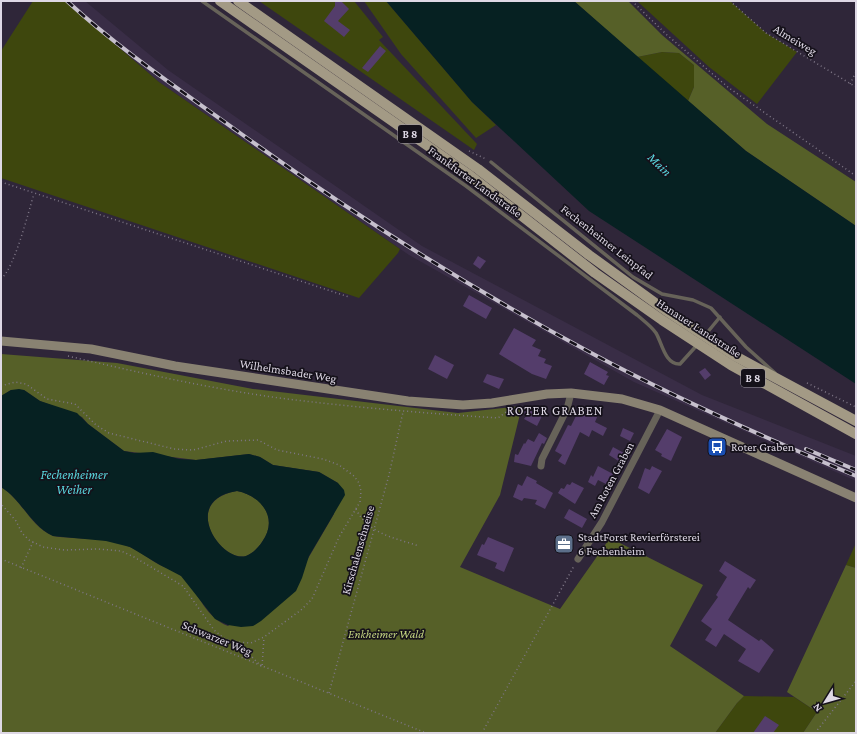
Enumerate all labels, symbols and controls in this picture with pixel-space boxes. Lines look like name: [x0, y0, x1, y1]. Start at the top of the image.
street label: Almeiweg: [771, 22, 819, 58]
road number: B 8: [398, 125, 422, 143]
street label: Frankfurter Landstraße: [426, 143, 524, 221]
water label: Main: [644, 149, 675, 179]
street label: Fechenheimer Leinpfad: [558, 202, 656, 283]
street label: Hanauer Landstraße: [654, 295, 744, 361]
street label: Wilhelmsbader Weg: [239, 356, 338, 386]
road number: B 8: [741, 369, 765, 387]
district label: ROTER GRABEN: [507, 403, 603, 418]
bus stop icon: Roter Graben: [706, 436, 728, 458]
street label: Am Roten Graben: [585, 439, 637, 520]
place label: Roter Graben: [731, 440, 795, 454]
water label: Fechenheimer Weiher: [40, 467, 108, 497]
street label: Kirschalenschneise: [339, 504, 377, 596]
place label: StadtForst Revierförsterei 6 Fechenheim: [578, 530, 700, 558]
office icon: StadtForst Revierförsterei 6 Fechenheim: [553, 533, 575, 555]
street label: Schwarzer Weg: [180, 618, 254, 658]
park label: Enkheimer Wald: [348, 627, 424, 641]
north arrow: [805, 682, 845, 722]
text: N: [810, 701, 824, 715]

